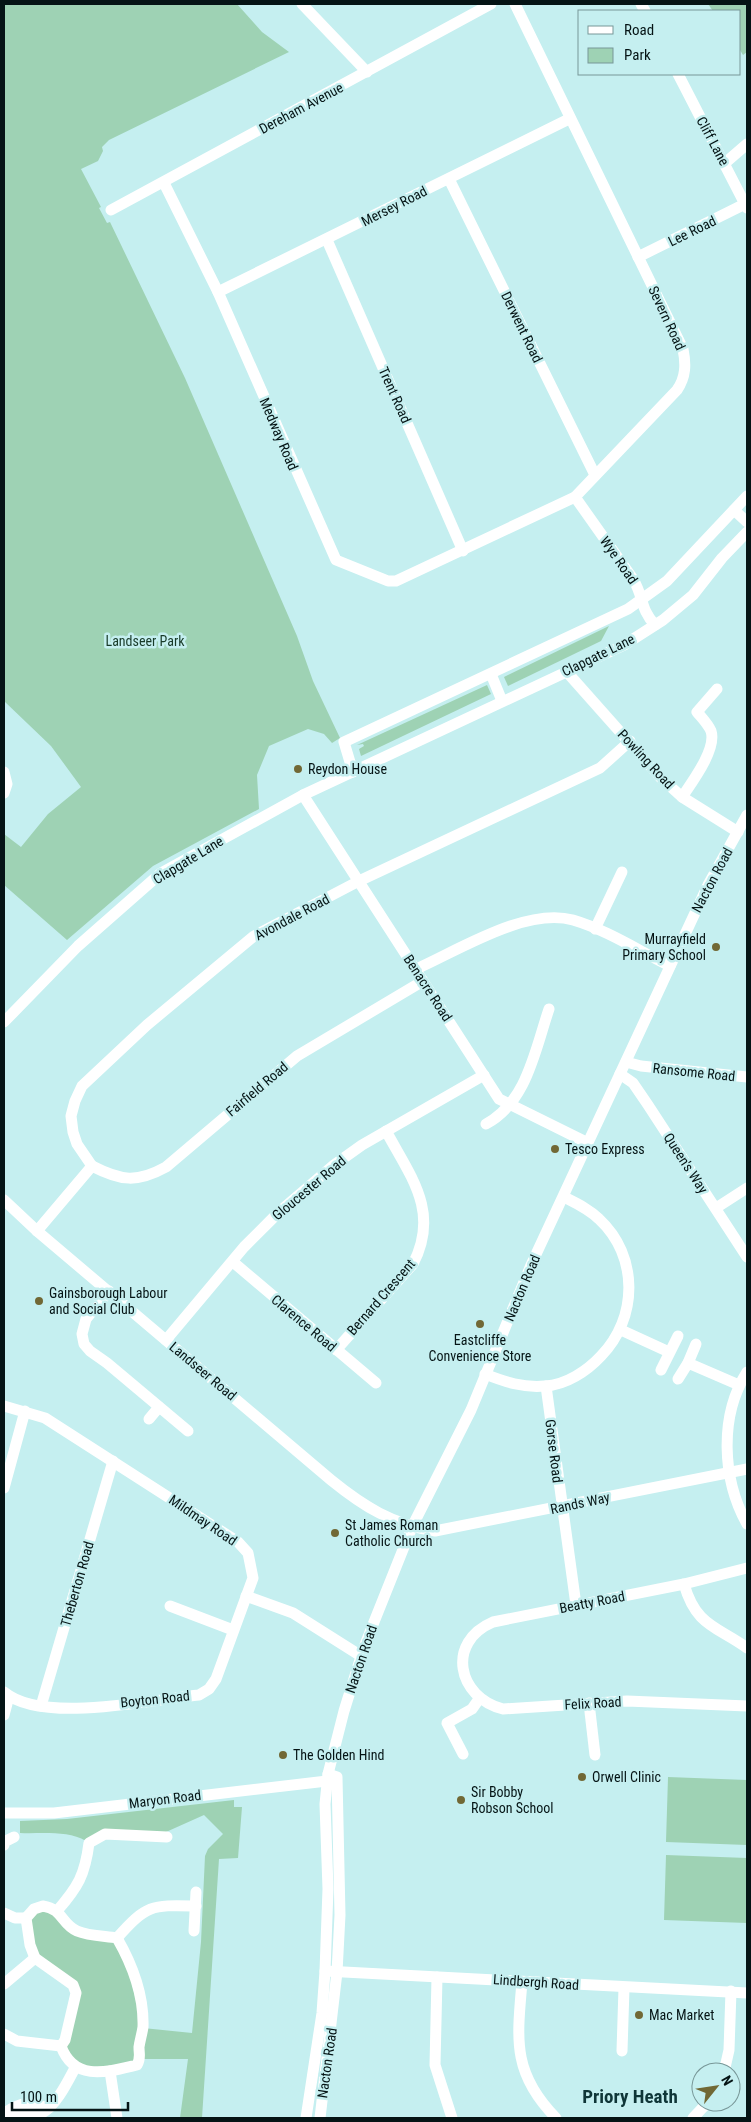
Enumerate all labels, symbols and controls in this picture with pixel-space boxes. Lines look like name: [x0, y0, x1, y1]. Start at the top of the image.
legend: [578, 10, 741, 75]
text: Road: [624, 21, 654, 39]
text: Park: [624, 46, 651, 64]
street label: Dereham Avenue: [256, 79, 346, 137]
street label: Cliff Lane: [693, 114, 733, 169]
street label: Mersey Road: [359, 183, 429, 229]
street label: Lee Road: [666, 213, 718, 249]
street label: Severn Road: [645, 284, 689, 352]
street label: Derwent Road: [498, 289, 546, 365]
street label: Trent Road: [376, 364, 414, 426]
street label: Medway Road: [257, 395, 301, 473]
street label: Wye Road: [597, 533, 641, 587]
street label: Clapgate Lane: [559, 630, 637, 680]
park label: Landseer Park: [105, 633, 185, 649]
street label: Powling Road: [614, 726, 678, 792]
place label: Reydon House: [308, 761, 387, 777]
marker: Reydon House: [292, 763, 304, 775]
street label: Clapgate Lane: [150, 833, 226, 887]
street label: Nacton Road: [688, 845, 736, 915]
street label: Avondale Road: [252, 891, 332, 943]
place label: Murrayfield Primary School: [622, 931, 706, 963]
marker: Murrayfield Primary School: [710, 941, 722, 953]
street label: Benacre Road: [401, 952, 455, 1024]
street label: Fairfield Road: [223, 1059, 291, 1119]
street label: Ransome Road: [652, 1060, 736, 1084]
street label: Queen's Way: [661, 1130, 712, 1196]
place label: Tesco Express: [565, 1141, 645, 1157]
marker: Tesco Express: [549, 1143, 561, 1155]
street label: Gloucester Road: [269, 1153, 349, 1223]
street label: Nacton Road: [501, 1252, 543, 1324]
street label: Bernard Crescent: [344, 1256, 418, 1338]
place label: Gainsborough Labour and Social Club: [49, 1285, 167, 1317]
street label: Clarence Road: [268, 1291, 340, 1355]
marker: Gainsborough Labour and Social Club: [33, 1295, 45, 1307]
marker: Eastcliffe Convenience Store: [474, 1318, 486, 1330]
place label: Eastcliffe Convenience Store: [429, 1332, 532, 1364]
street label: Landseer Road: [166, 1338, 240, 1404]
street label: Gorse Road: [542, 1418, 566, 1484]
street label: Rands Way: [549, 1489, 611, 1517]
street label: Mildmay Road: [166, 1491, 240, 1549]
place label: St James Roman Catholic Church: [345, 1517, 438, 1549]
marker: St James Roman Catholic Church: [329, 1527, 341, 1539]
street label: Theberton Road: [57, 1540, 97, 1628]
street label: Beatty Road: [558, 1588, 626, 1616]
street label: Nacton Road: [342, 1623, 380, 1695]
street label: Boyton Road: [120, 1687, 190, 1711]
street label: Felix Road: [564, 1694, 622, 1712]
place label: The Golden Hind: [293, 1747, 384, 1763]
marker: The Golden Hind: [277, 1749, 289, 1761]
place label: Orwell Clinic: [592, 1769, 661, 1785]
marker: Orwell Clinic: [576, 1771, 588, 1783]
place label: Sir Bobby Robson School: [471, 1784, 554, 1816]
street label: Maryon Road: [128, 1787, 202, 1811]
marker: Sir Bobby Robson School: [455, 1794, 467, 1806]
street label: Lindbergh Road: [492, 1971, 580, 1993]
place label: Mac Market: [649, 2007, 714, 2023]
marker: Mac Market: [633, 2009, 645, 2021]
street label: Nacton Road: [314, 2027, 340, 2099]
north arrow: [691, 2062, 741, 2112]
text: N: [718, 2073, 736, 2088]
scale bar: [12, 2080, 129, 2112]
district label: Priory Heath: [582, 2085, 678, 2108]
text: 100 m: [20, 2088, 57, 2106]

